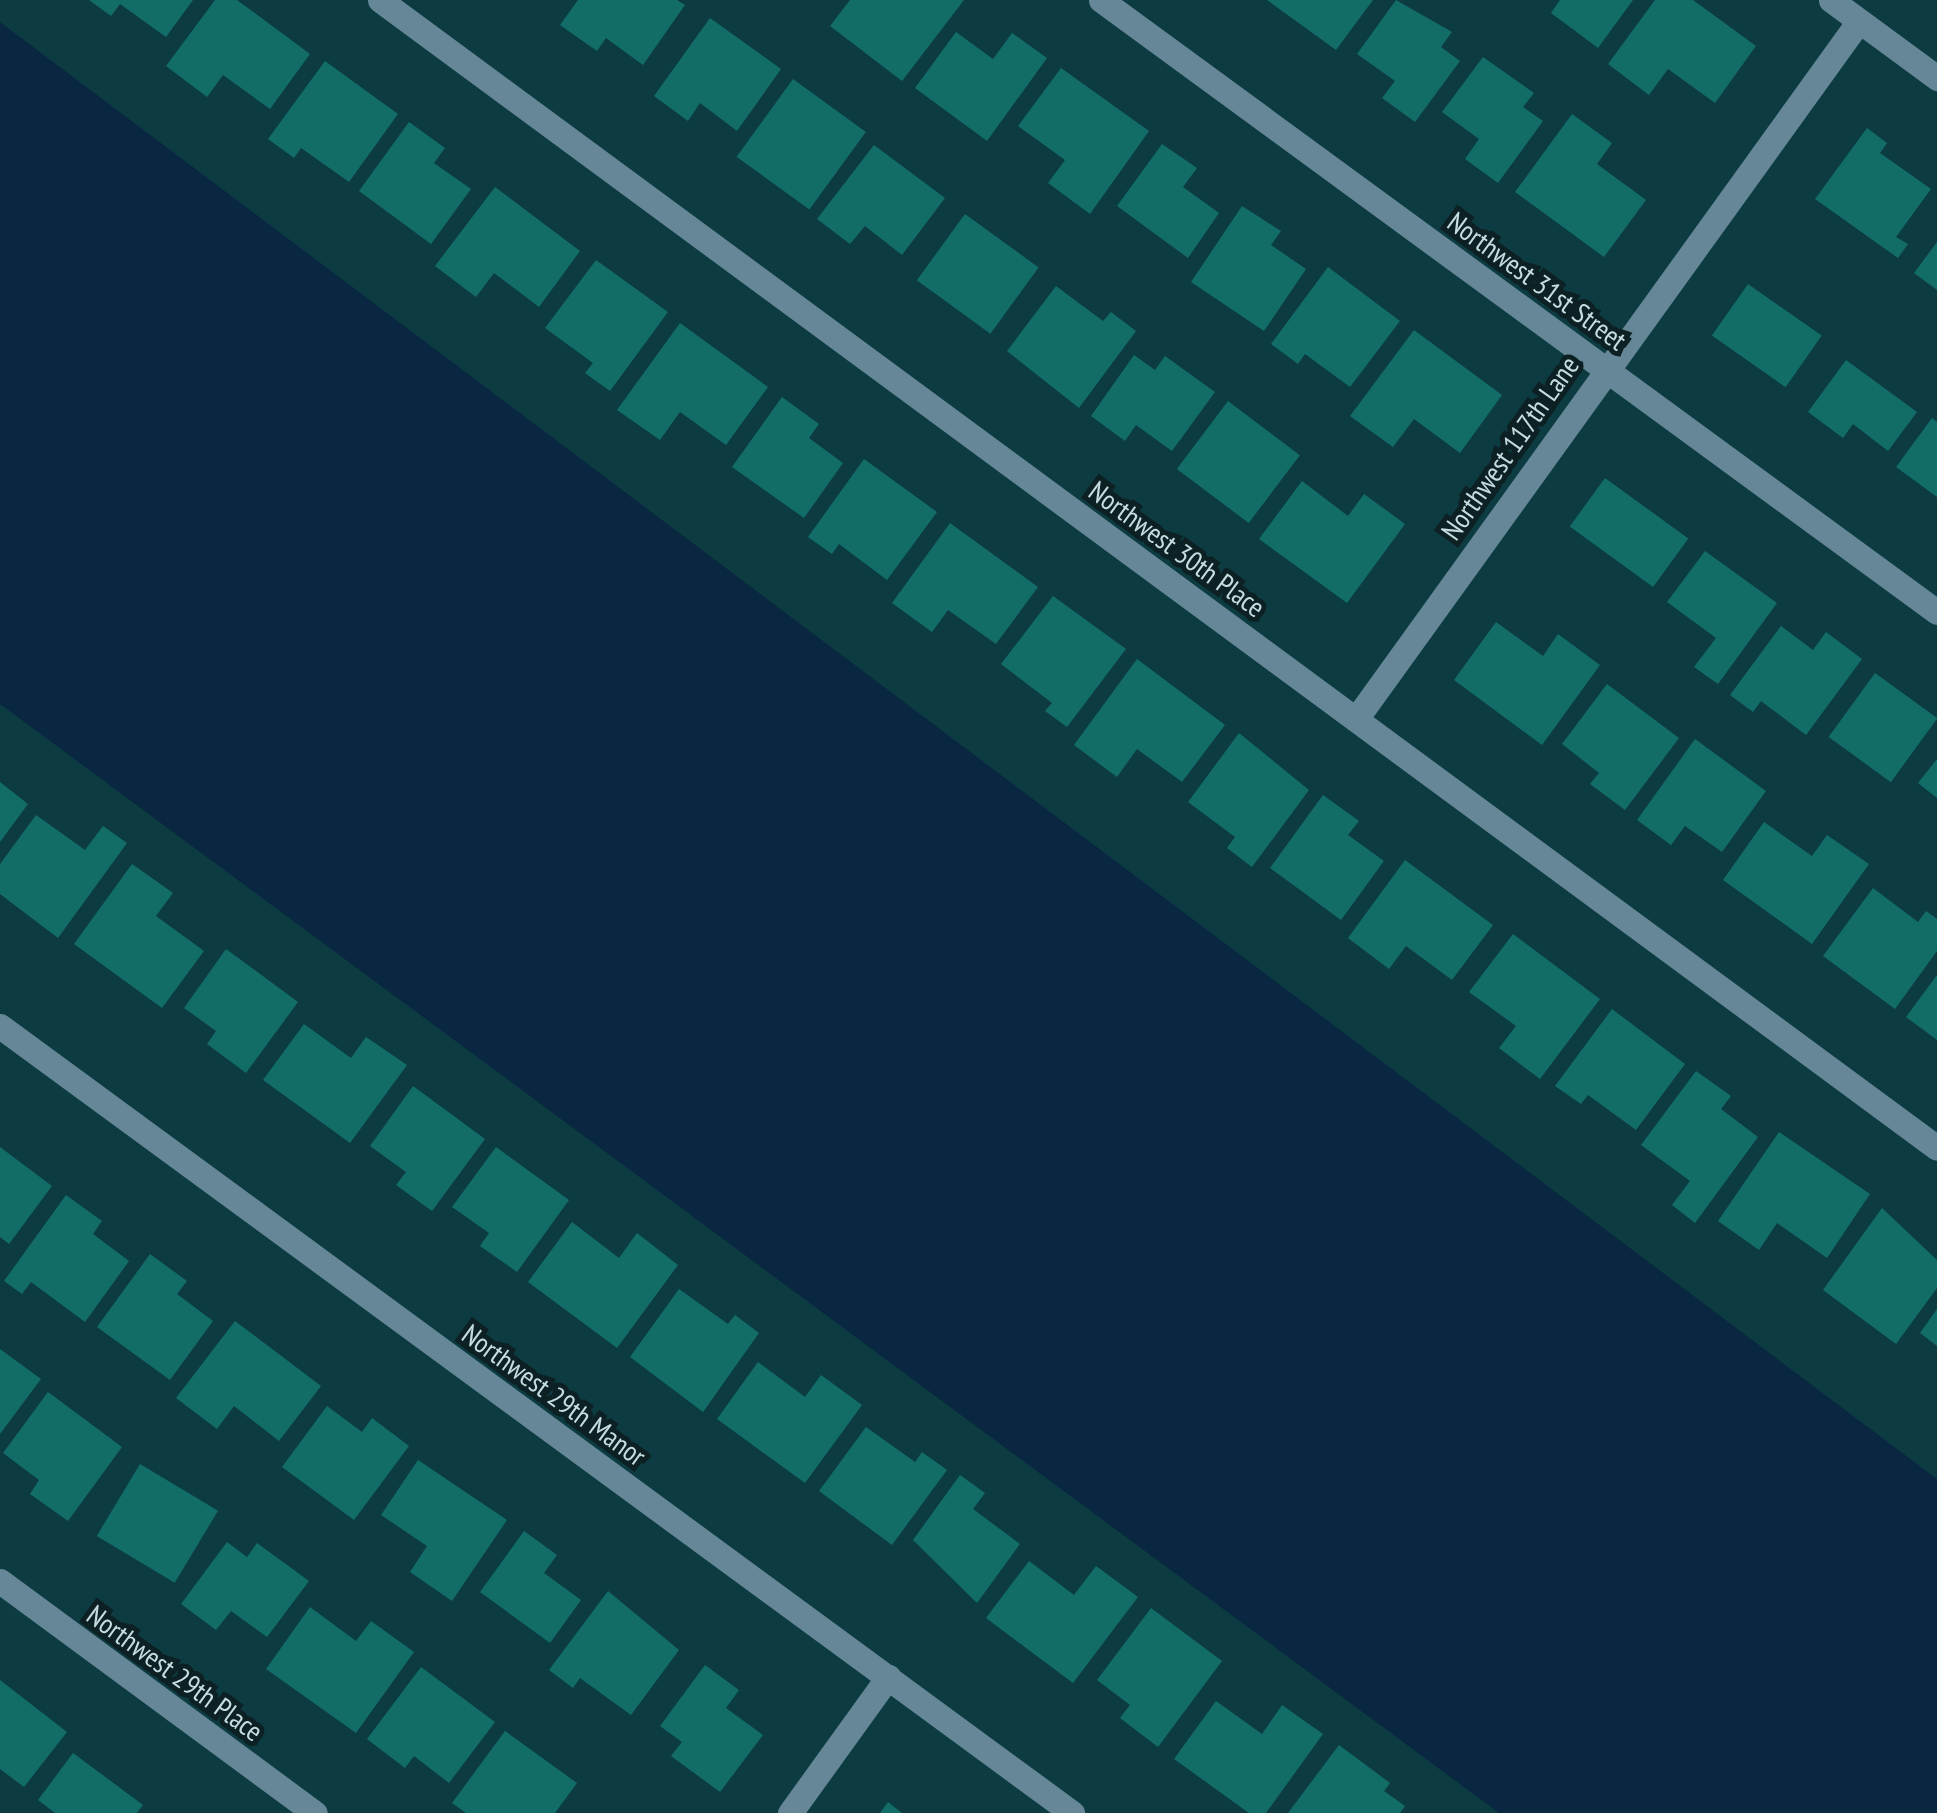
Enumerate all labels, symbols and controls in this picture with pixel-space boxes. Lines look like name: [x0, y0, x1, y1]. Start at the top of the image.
street label: Northwest 31st Street: [1441, 205, 1633, 357]
street label: Northwest 117th Lane: [1434, 350, 1586, 546]
street label: Northwest 30th Place: [1083, 474, 1271, 624]
street label: Northwest 29th Manor: [456, 1317, 652, 1473]
street label: Northwest 29th Place: [81, 1598, 269, 1748]

